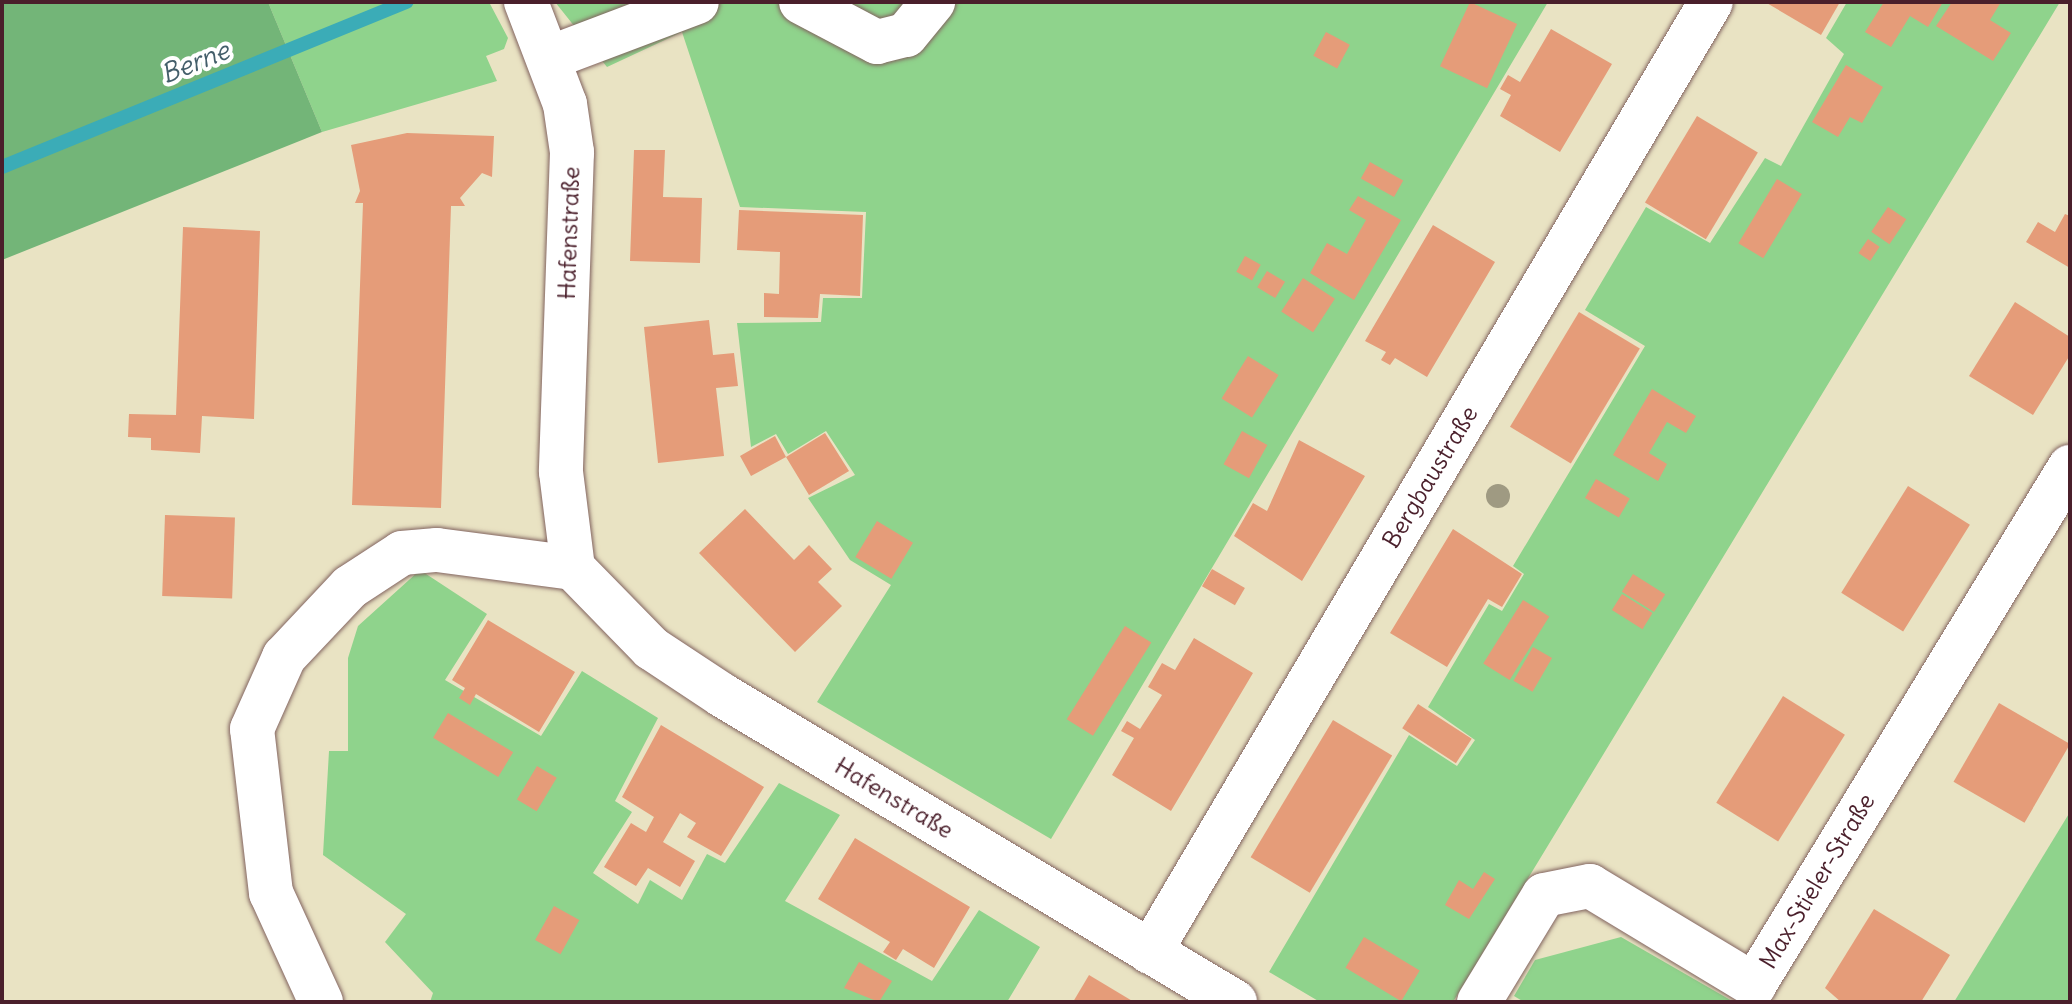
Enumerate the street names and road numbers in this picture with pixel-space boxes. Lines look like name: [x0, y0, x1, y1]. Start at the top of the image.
street label: Hafenstraße: [552, 166, 586, 300]
street label: Bergbaustraße: [1376, 401, 1484, 553]
street label: Hafenstraße: [829, 751, 959, 845]
street label: Max-Stieler-Straße: [1753, 788, 1881, 974]

